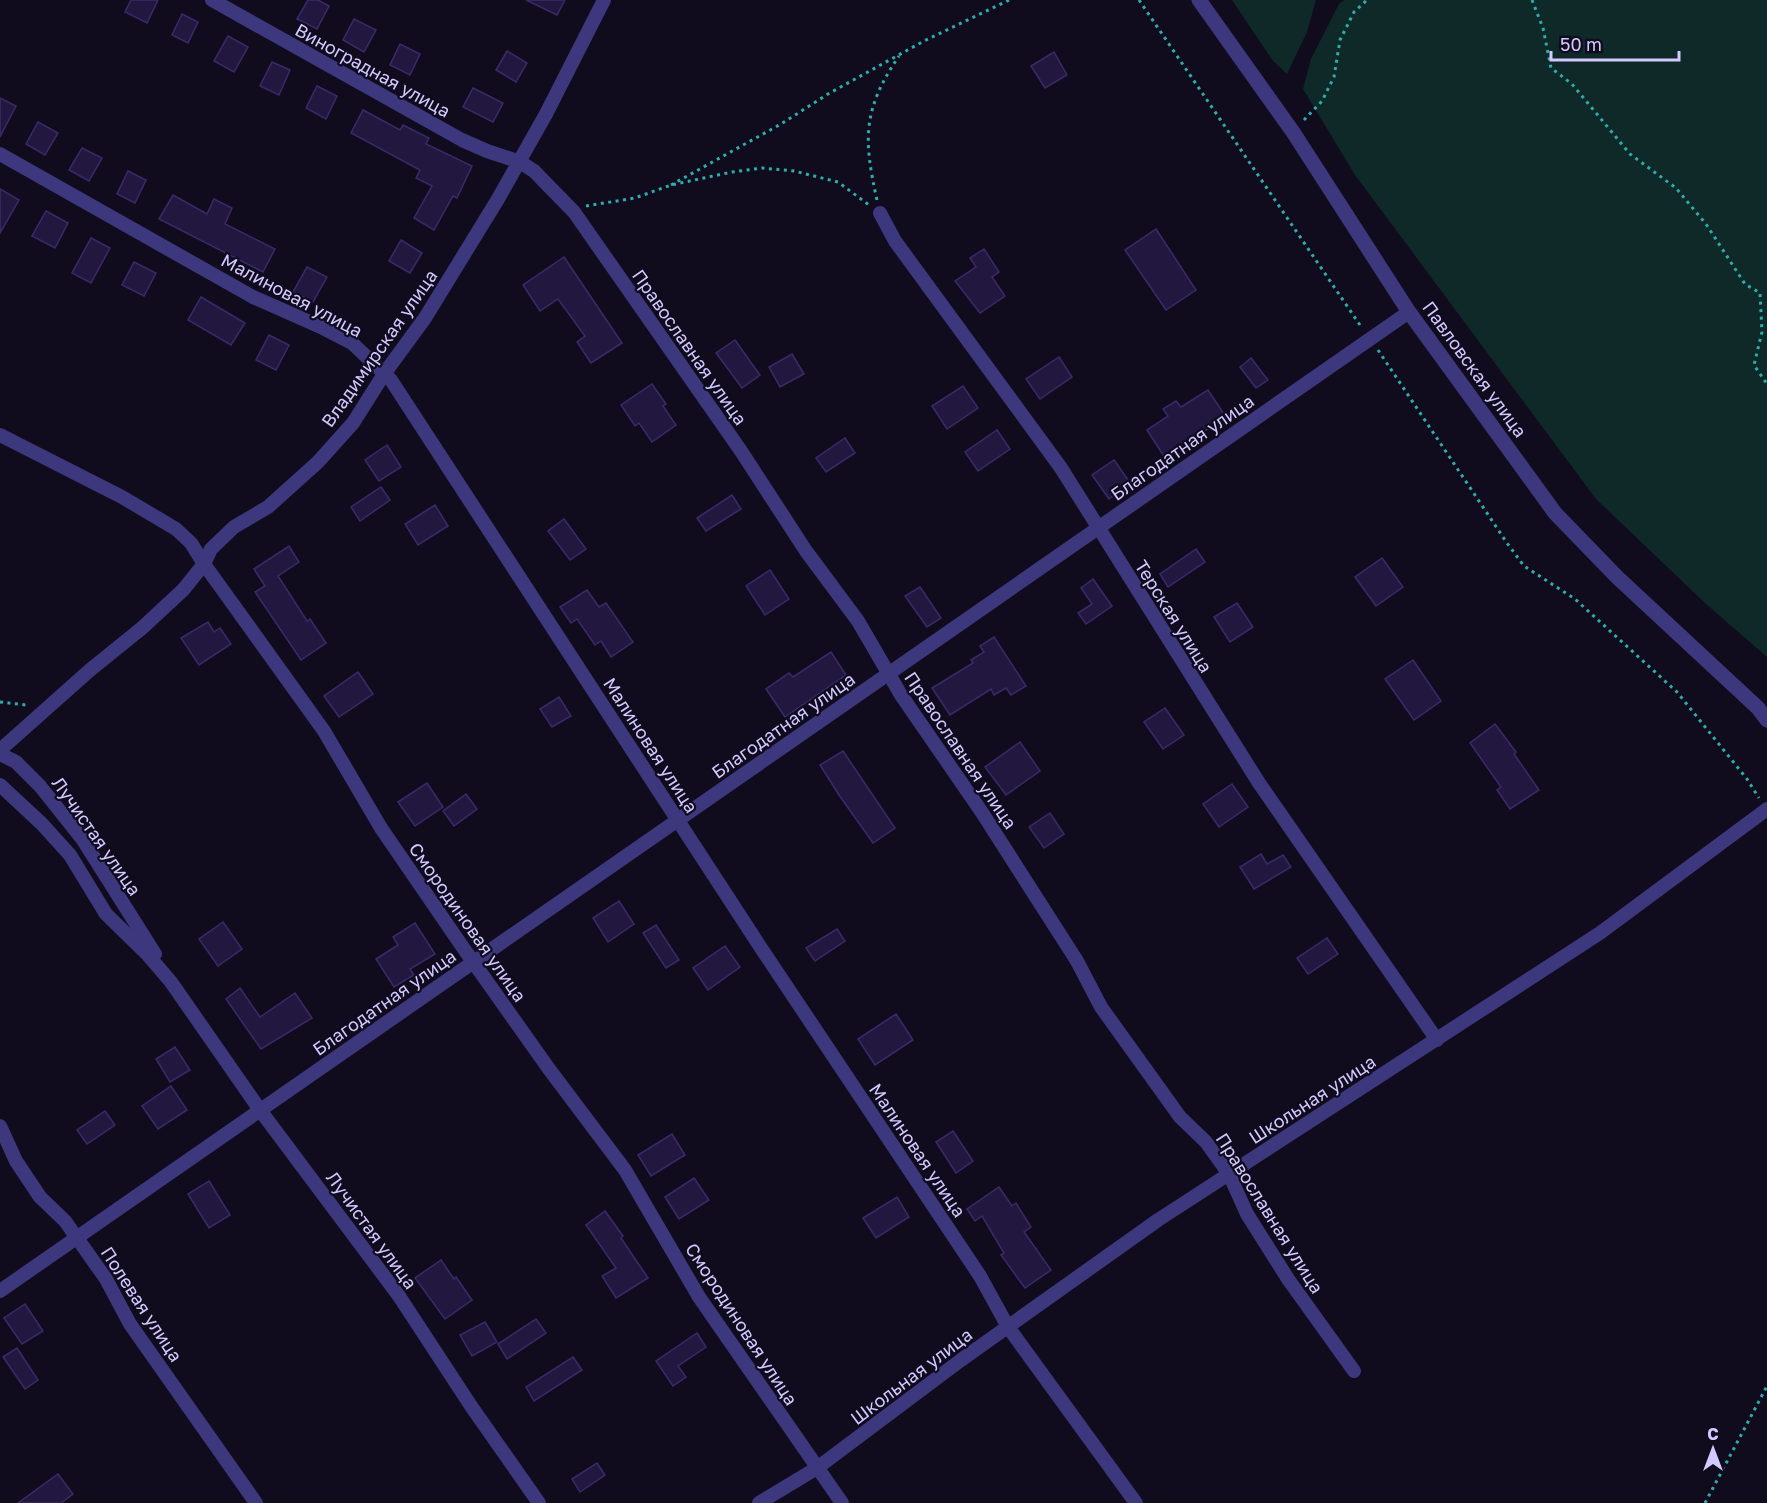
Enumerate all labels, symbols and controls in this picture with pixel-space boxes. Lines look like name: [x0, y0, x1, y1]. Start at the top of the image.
street label: Виноградная улица: [292, 18, 454, 122]
scale bar: [1551, 24, 1678, 62]
text: 50 m: [1560, 33, 1602, 55]
street label: Малиновая улица: [218, 248, 366, 342]
street label: Владимирская улица: [316, 265, 442, 431]
street label: Православная улица: [628, 265, 752, 429]
street label: Павловская улица: [1418, 297, 1532, 441]
street label: Благодатная улица: [1106, 389, 1258, 505]
street label: Терская улица: [1131, 556, 1217, 676]
street label: Благодатная улица: [707, 667, 859, 783]
street label: Православная улица: [900, 667, 1022, 833]
street label: Малиновая улица: [599, 673, 703, 817]
street label: Лучистая улица: [48, 772, 146, 900]
street label: Смородиновая улица: [405, 838, 531, 1006]
street label: Благодатная улица: [308, 944, 460, 1060]
street label: Школьная улица: [1244, 1050, 1380, 1148]
street label: Малиновая улица: [865, 1079, 971, 1221]
street label: Православная улица: [1212, 1129, 1328, 1297]
street label: Лучистая улица: [322, 1167, 422, 1293]
street label: Смородиновая улица: [681, 1239, 803, 1409]
street label: Полевая улица: [97, 1242, 187, 1366]
street label: Школьная улица: [846, 1323, 976, 1429]
north arrow: [1683, 1419, 1743, 1479]
text: С: [1707, 1424, 1719, 1444]

